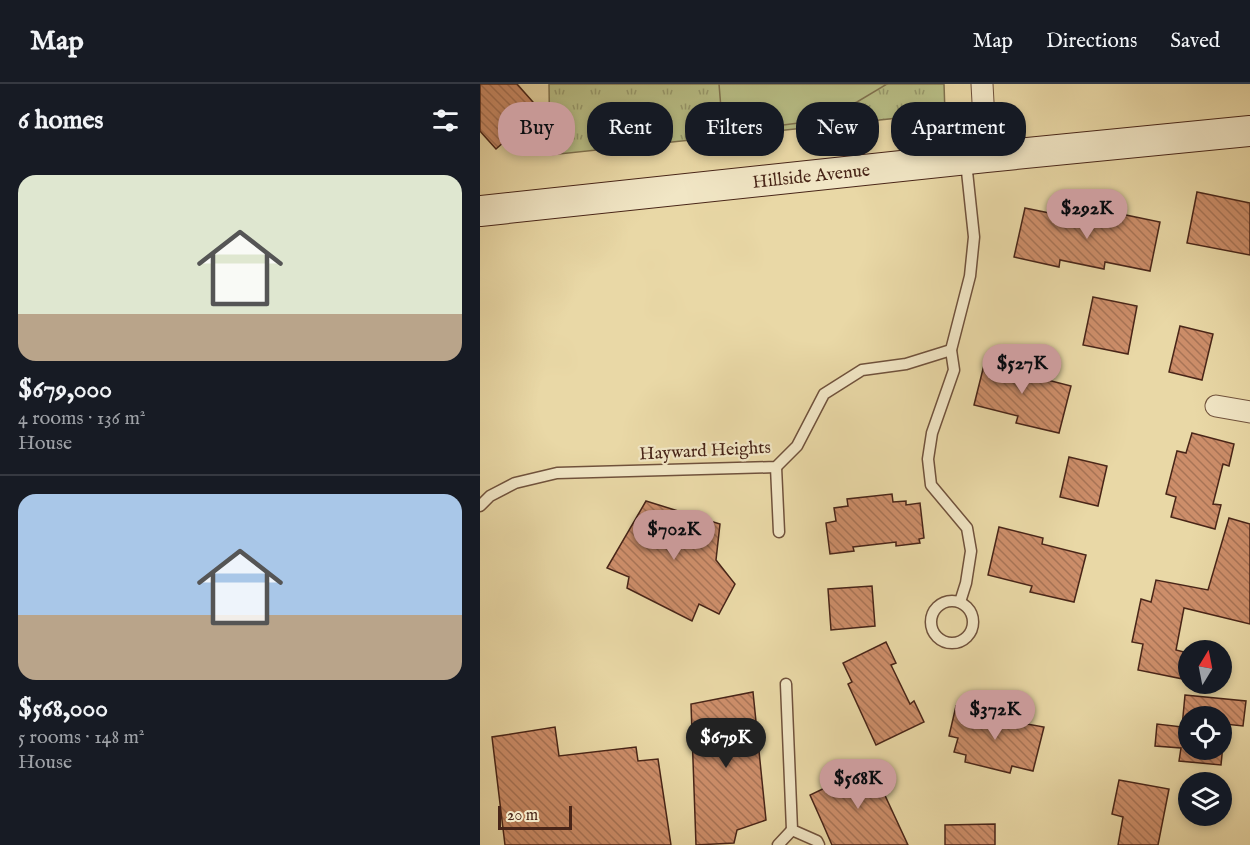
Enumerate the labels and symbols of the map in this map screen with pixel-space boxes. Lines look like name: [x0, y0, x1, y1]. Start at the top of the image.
street label: Hillside Avenue: [751, 159, 871, 195]
pin: $292K: [1045, 189, 1129, 240]
pin: $527K: [980, 344, 1064, 395]
street label: Hayward Heights: [639, 437, 771, 466]
pin: $702K: [632, 510, 716, 561]
north arrow: [1178, 640, 1232, 694]
pin: $372K: [953, 690, 1037, 741]
pin: $679K: [684, 718, 768, 769]
pin: $568K: [816, 759, 900, 810]
scale bar: [498, 803, 572, 830]

